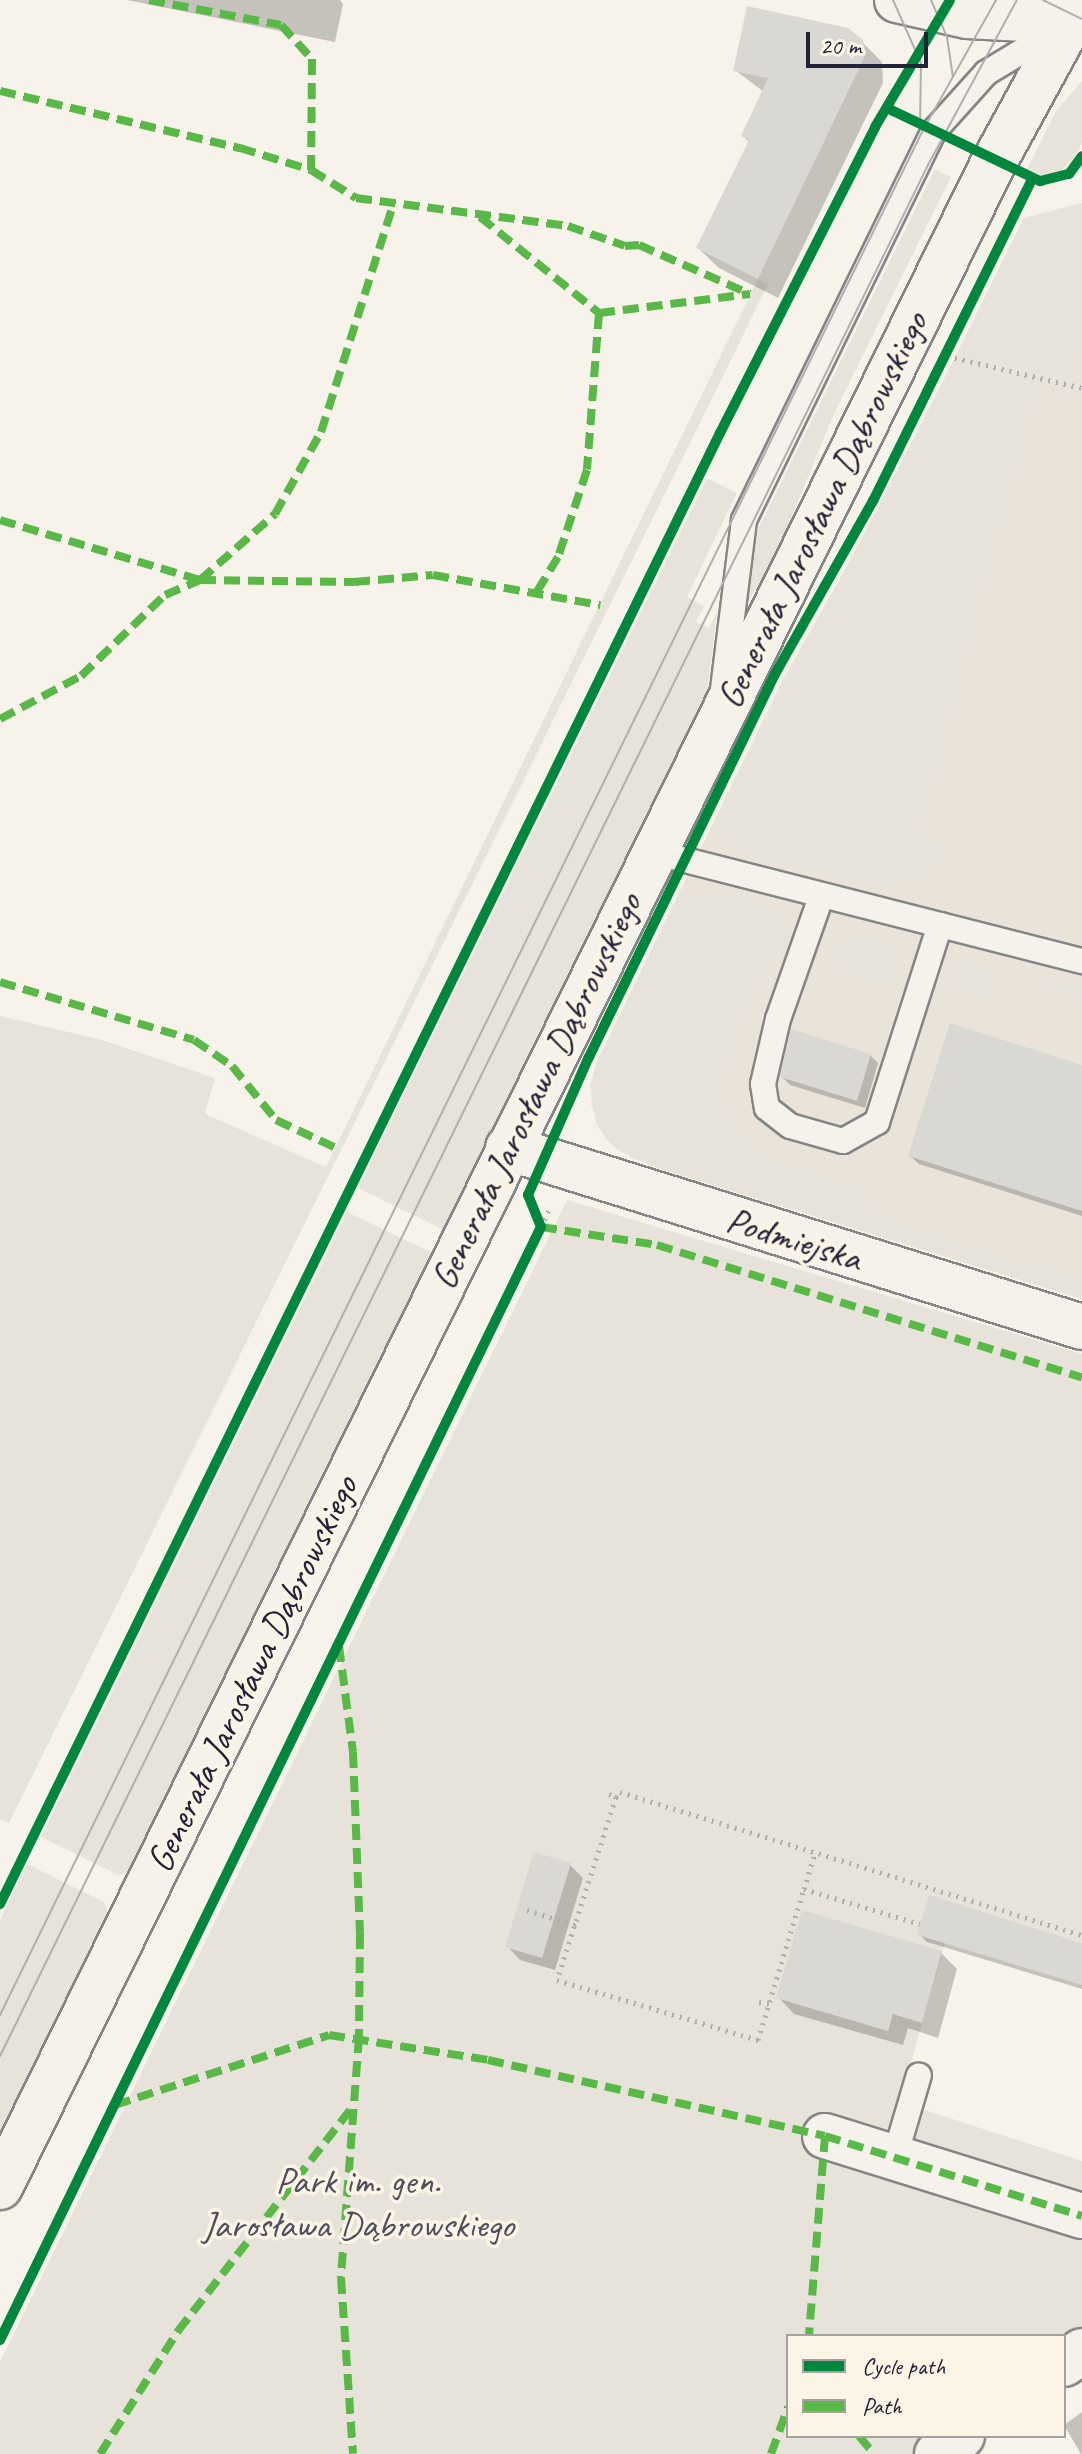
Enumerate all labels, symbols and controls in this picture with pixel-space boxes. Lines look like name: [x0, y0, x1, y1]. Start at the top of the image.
scale bar: [810, 16, 932, 66]
text: 20 m: [820, 31, 861, 61]
street label: Generała Jarosława Dąbrowskiego: [706, 304, 938, 716]
street label: Generała Jarosława Dąbrowskiego: [420, 885, 652, 1297]
street label: Podmiejska: [721, 1197, 867, 1281]
street label: Generała Jarosława Dąbrowskiego: [136, 1468, 368, 1880]
park label: Park im. gen. Jarosława Dąbrowskiego: [202, 2158, 514, 2248]
legend: [786, 2334, 1066, 2438]
text: Cycle path: [862, 2351, 945, 2381]
text: Path: [862, 2391, 902, 2421]

